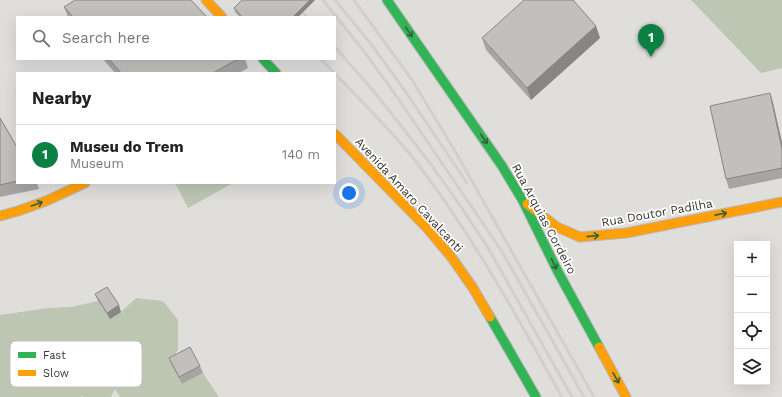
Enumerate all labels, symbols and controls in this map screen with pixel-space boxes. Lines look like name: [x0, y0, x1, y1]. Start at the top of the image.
search box: [16, 16, 336, 60]
pin: 1: [638, 24, 664, 57]
one-way arrow: [405, 26, 413, 37]
icon: search: [30, 27, 52, 49]
text: Search here: [62, 29, 150, 47]
text: Nearby: [32, 88, 91, 108]
one-way arrow: [480, 133, 488, 144]
street label: Avenida Amaro Cavalcanti: [352, 135, 466, 255]
text: Museu do Trem: [70, 138, 184, 156]
text: 1: [42, 147, 48, 162]
text: 140 m: [282, 147, 320, 162]
text: Museum: [70, 156, 124, 171]
street label: Rua Arquias Cordeiro: [509, 161, 579, 277]
your location: [339, 183, 359, 203]
street label: Rua Doutor Padilha: [600, 196, 714, 230]
one-way arrow: [31, 200, 44, 207]
one-way arrow: [714, 210, 727, 218]
one-way arrow: [586, 232, 599, 240]
map controls: [734, 241, 770, 385]
button: +: [734, 241, 770, 277]
one-way arrow: [551, 258, 558, 270]
button: −: [734, 277, 770, 313]
button: locate: [734, 313, 770, 349]
legend: [10, 341, 142, 387]
text: Fast: [43, 349, 66, 362]
button: layers: [734, 349, 770, 385]
text: Slow: [43, 367, 69, 380]
one-way arrow: [612, 372, 620, 384]

